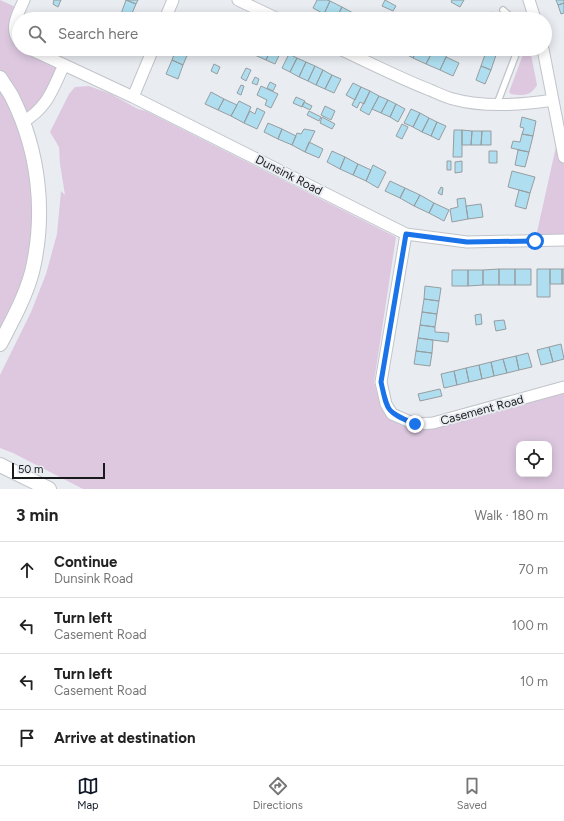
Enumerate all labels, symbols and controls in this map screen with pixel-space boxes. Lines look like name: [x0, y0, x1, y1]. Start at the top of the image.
search box: [12, 12, 552, 56]
icon: search: [26, 23, 48, 45]
text: Search here: [58, 25, 138, 43]
street label: Dunsink Road: [253, 152, 325, 198]
route start: [526, 232, 544, 250]
street label: Casement Road: [439, 392, 525, 428]
route end: [406, 415, 424, 433]
map controls: [516, 441, 552, 477]
button: locate: [516, 441, 552, 477]
scale bar: [12, 461, 105, 480]
text: 50 m: [18, 463, 43, 476]
text: 3 min: [16, 505, 58, 525]
text: Walk · 180 m: [475, 508, 548, 523]
text: Continue: [54, 553, 117, 571]
icon: ahead: [16, 559, 38, 581]
text: 70 m: [518, 562, 548, 577]
text: Dunsink Road: [54, 571, 133, 586]
text: Turn left: [54, 609, 112, 627]
icon: left: [16, 615, 38, 637]
text: 100 m: [512, 618, 548, 633]
text: Casement Road: [54, 627, 147, 642]
text: Turn left: [54, 665, 112, 683]
icon: left: [16, 671, 38, 693]
text: 10 m: [520, 674, 548, 689]
text: Casement Road: [54, 683, 147, 698]
icon: arrive: [16, 727, 38, 749]
text: Arrive at destination: [54, 729, 195, 747]
tab: Map: [77, 775, 99, 812]
tab: Directions: [253, 775, 303, 812]
tab: Saved: [457, 775, 487, 812]

